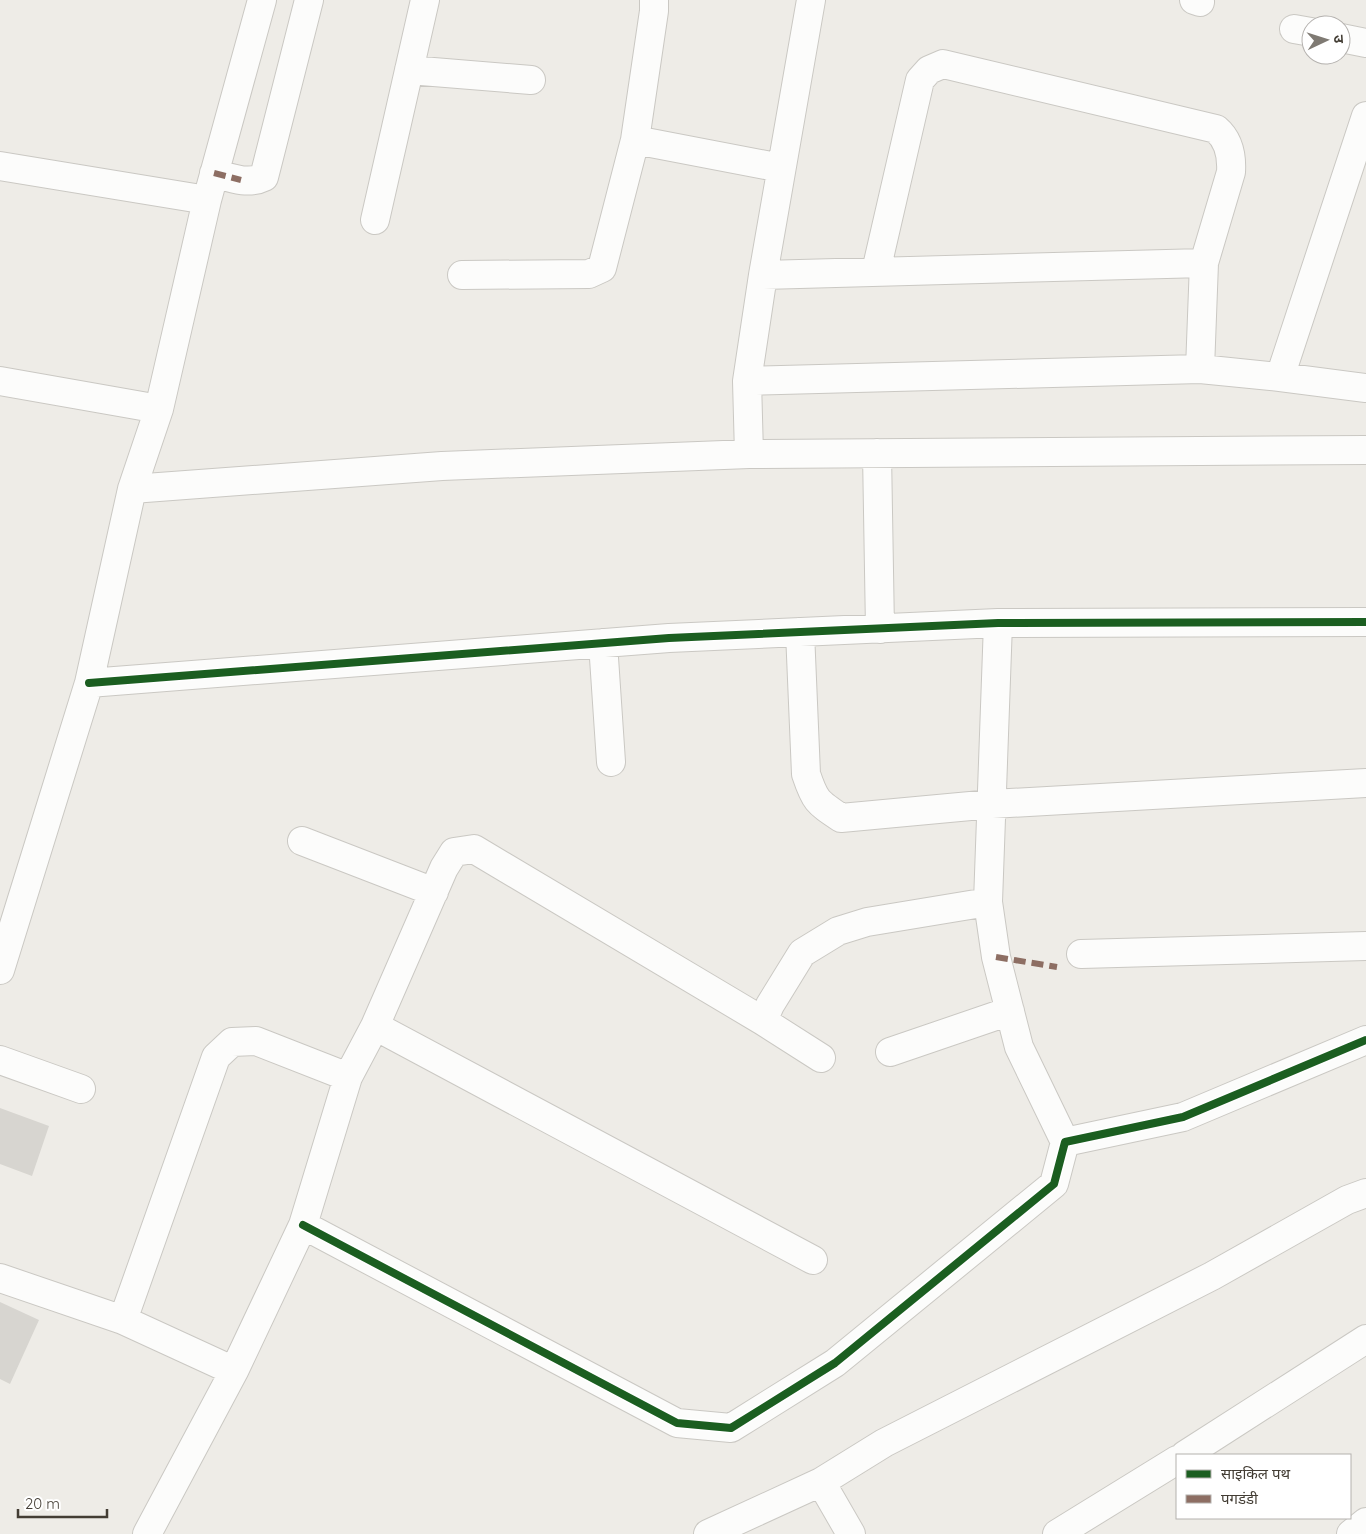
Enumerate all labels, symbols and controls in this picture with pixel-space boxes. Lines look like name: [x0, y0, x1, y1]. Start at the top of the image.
north arrow: [1301, 15, 1351, 65]
text: उ: [1330, 34, 1348, 45]
legend: [1176, 1454, 1351, 1519]
text: साइकिल पथ: [1221, 1464, 1291, 1483]
scale bar: [18, 1486, 106, 1518]
text: पगडंडी: [1221, 1489, 1259, 1508]
text: 20 m: [25, 1494, 60, 1513]

